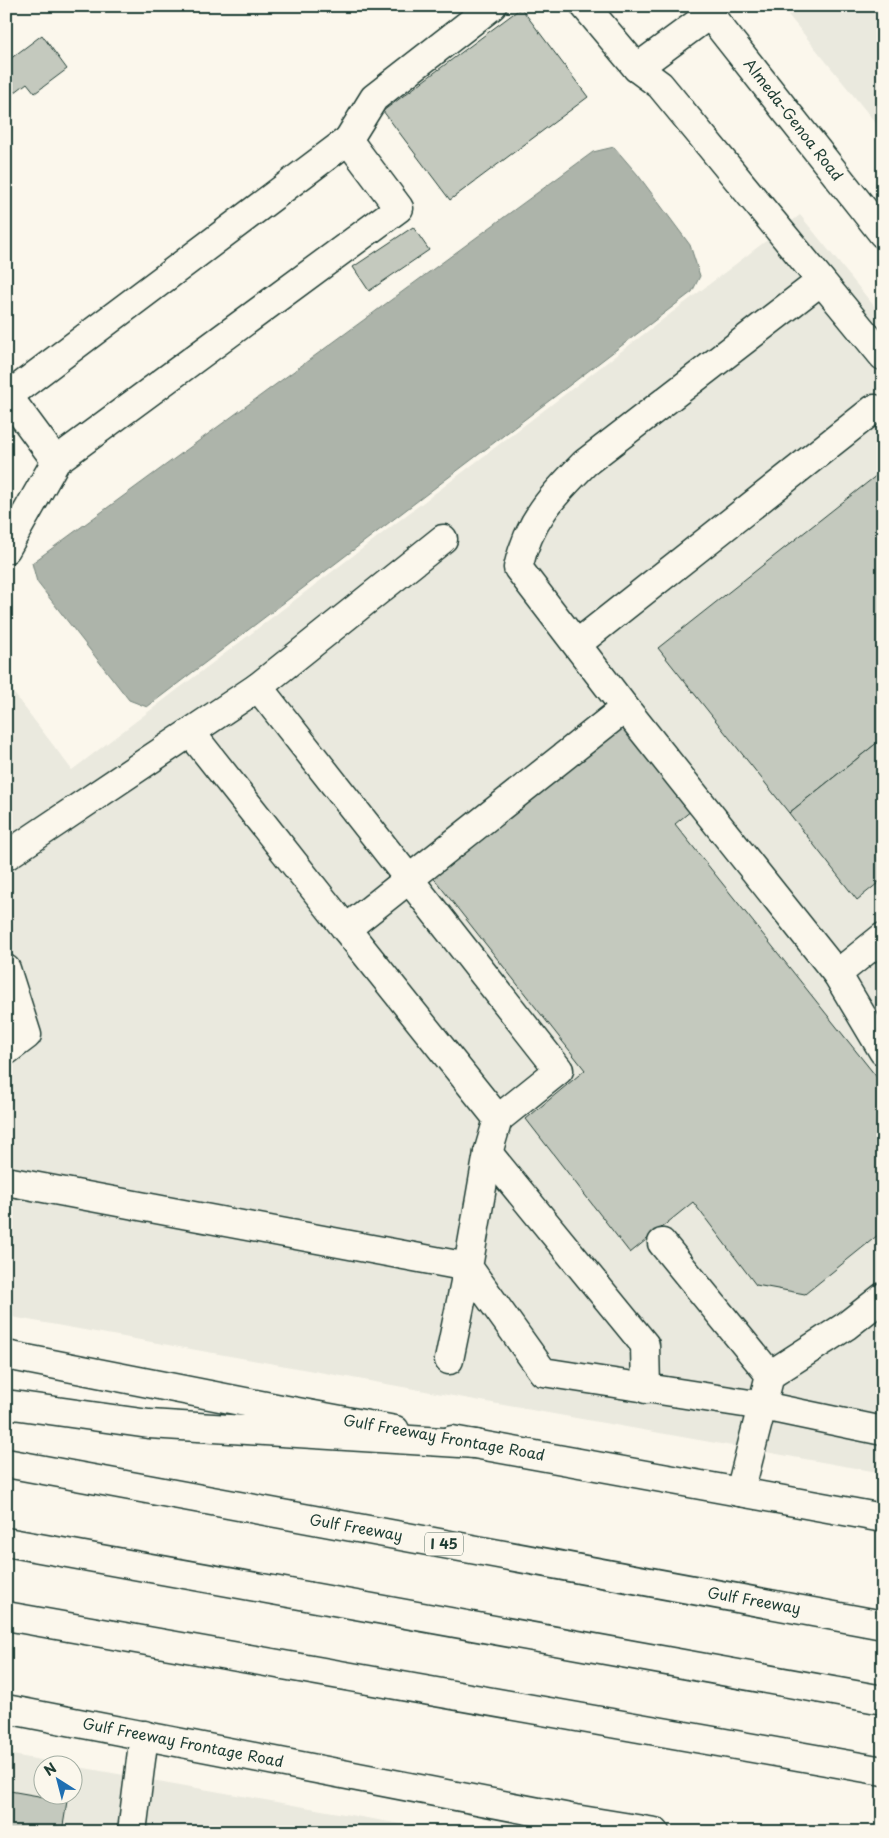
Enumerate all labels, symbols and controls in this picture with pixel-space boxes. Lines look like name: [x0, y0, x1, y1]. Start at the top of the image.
street label: Almeda-Genoa Road: [739, 53, 849, 185]
street label: Gulf Freeway Frontage Road: [342, 1407, 547, 1466]
street label: Gulf Freeway: [308, 1507, 405, 1546]
road number: I 45: [425, 1532, 463, 1556]
street label: Gulf Freeway: [706, 1580, 803, 1619]
street label: Gulf Freeway Frontage Road: [81, 1711, 286, 1772]
north arrow: [32, 1756, 82, 1806]
text: N: [39, 1757, 61, 1781]

